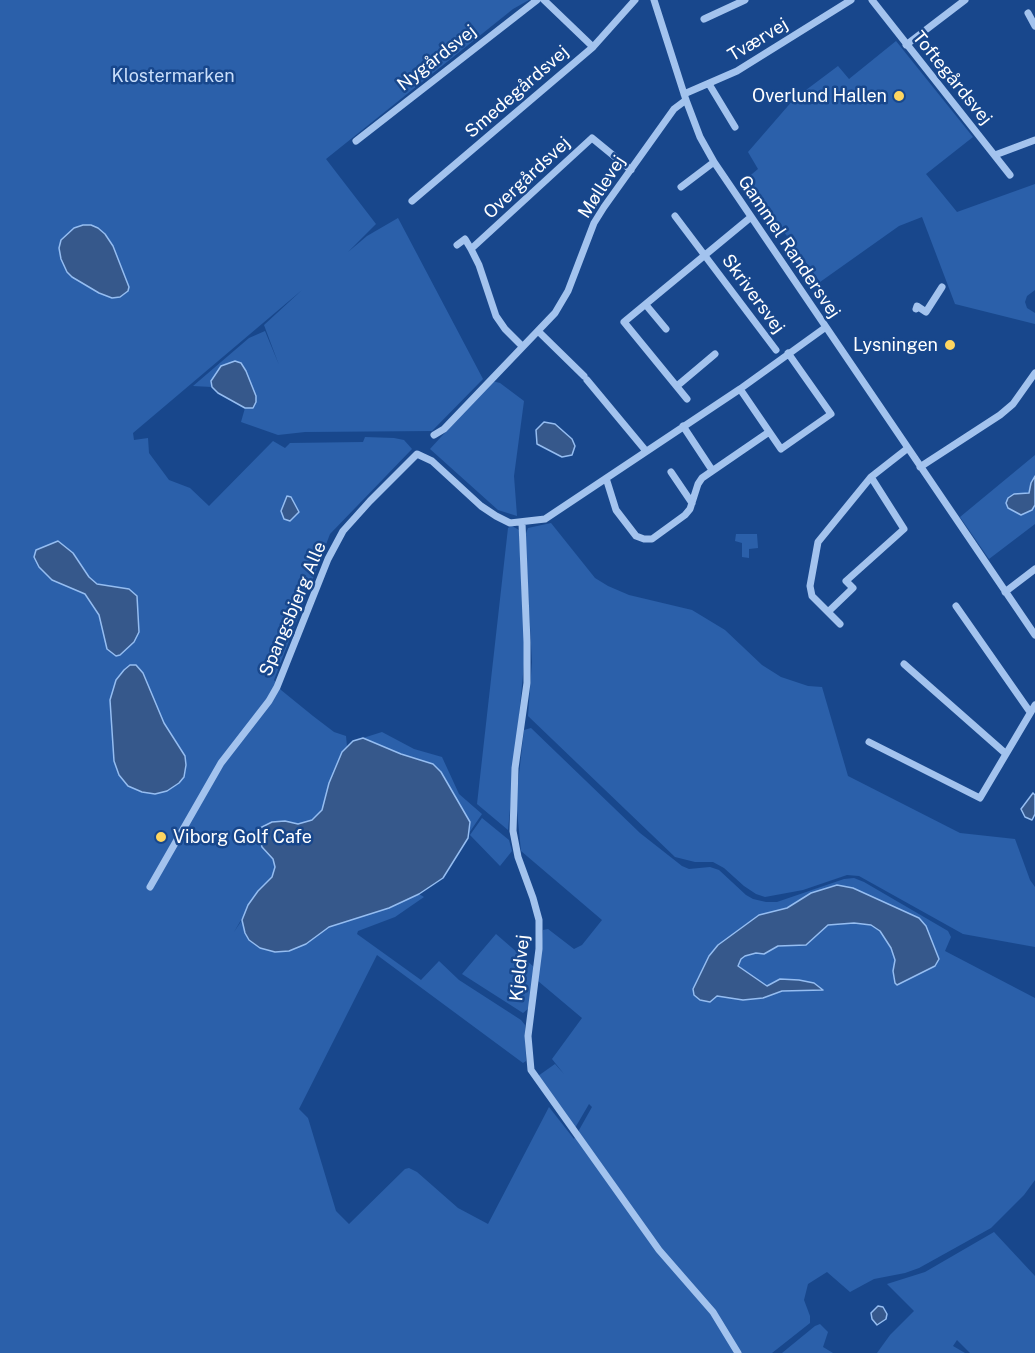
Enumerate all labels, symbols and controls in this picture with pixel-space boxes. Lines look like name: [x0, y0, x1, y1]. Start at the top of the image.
street label: Tværvej: [724, 14, 792, 66]
street label: Nygårdsvej: [393, 20, 481, 96]
street label: Toftegårdsvej: [908, 27, 996, 129]
street label: Smedegårdsvej: [461, 41, 573, 143]
park label: Klostermarken: [111, 65, 235, 87]
place label: Overlund Hallen: [752, 85, 887, 107]
marker: Overlund Hallen: [892, 89, 906, 103]
street label: Overgårdsvej: [479, 132, 575, 224]
street label: Møllevej: [574, 152, 630, 222]
street label: Gammel Randersvej: [733, 172, 845, 322]
street label: Skriversvej: [717, 250, 789, 338]
place label: Lysningen: [853, 334, 938, 356]
marker: Lysningen: [943, 338, 957, 352]
street label: Spangsbjerg Alle: [255, 538, 331, 680]
place label: Viborg Golf Cafe: [173, 826, 312, 848]
marker: Viborg Golf Cafe: [154, 830, 168, 844]
street label: Kjeldvej: [506, 934, 534, 1002]

